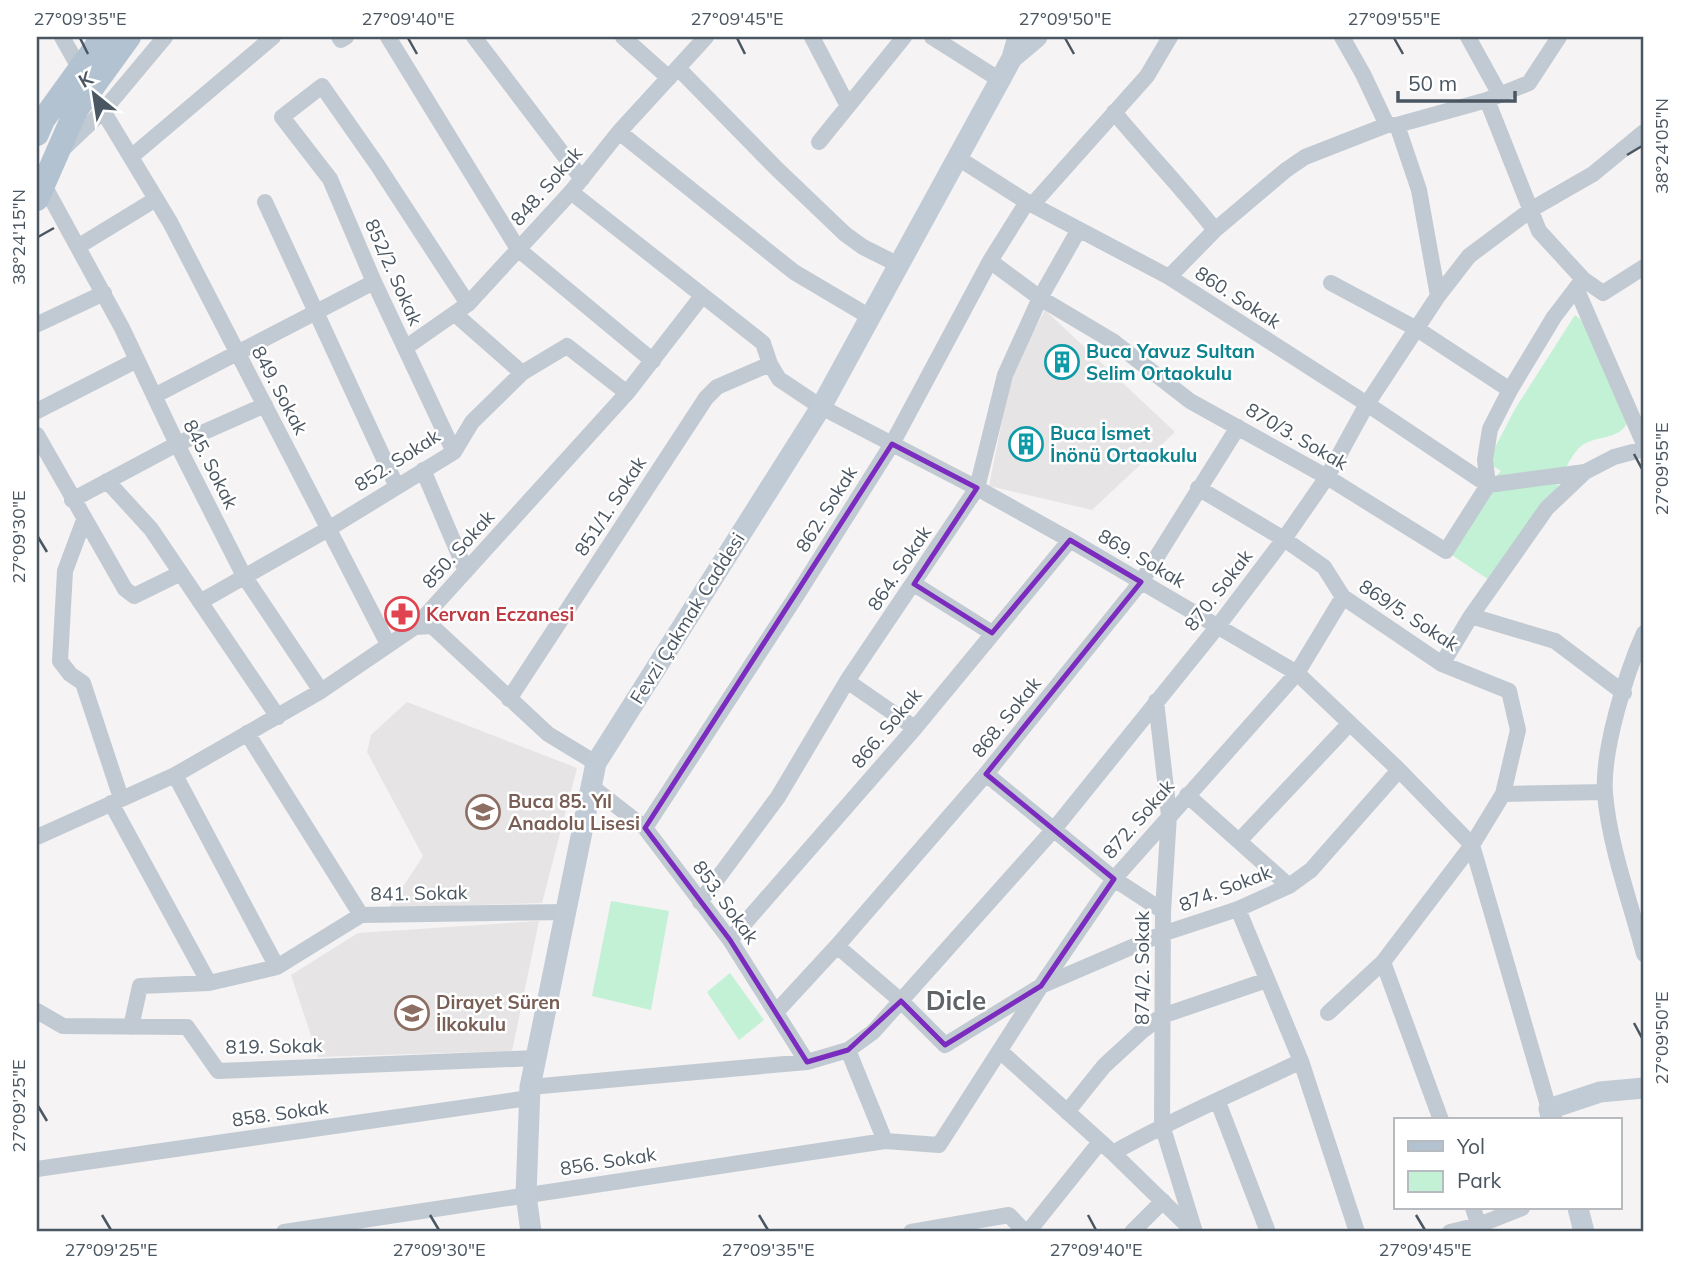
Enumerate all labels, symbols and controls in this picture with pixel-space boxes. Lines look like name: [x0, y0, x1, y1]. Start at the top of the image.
text: 27°09'35"E: [33, 7, 127, 30]
text: 27°09'40"E: [361, 7, 455, 30]
text: 27°09'45"E: [690, 7, 784, 30]
text: 27°09'50"E: [1018, 7, 1112, 30]
text: 27°09'55"E: [1347, 7, 1441, 30]
north arrow: [60, 60, 130, 130]
scale bar: [1398, 60, 1515, 104]
text: K: [74, 65, 98, 93]
text: 50 m: [1408, 70, 1457, 96]
text: 38°24'05"N: [1650, 98, 1673, 194]
street label: 848. Sokak: [505, 141, 587, 230]
text: 38°24'15"N: [7, 189, 30, 285]
street label: 852/2. Sokak: [360, 215, 428, 329]
street label: 860. Sokak: [1191, 261, 1285, 334]
place label: Buca Yavuz Sultan Selim Ortaokulu: [1086, 339, 1255, 385]
street label: 849. Sokak: [247, 342, 313, 439]
building icon: Buca Yavuz Sultan Selim Ortaokulu: [1043, 343, 1081, 381]
street label: 870/3. Sokak: [1242, 397, 1352, 475]
street label: 845. Sokak: [178, 415, 244, 513]
place label: Buca İsmet İnönü Ortaokulu: [1050, 421, 1197, 467]
text: 27°09'55"E: [1650, 422, 1673, 516]
street label: 852. Sokak: [350, 423, 444, 496]
building icon: Buca İsmet İnönü Ortaokulu: [1007, 425, 1045, 463]
street label: 851/1. Sokak: [569, 452, 651, 560]
street label: 862. Sokak: [790, 461, 862, 557]
text: 27°09'30"E: [7, 490, 30, 584]
street label: 850. Sokak: [417, 505, 500, 593]
street label: 864. Sokak: [862, 521, 936, 615]
street label: 869. Sokak: [1094, 523, 1190, 593]
street label: Fevzi Çakmak Caddesi: [624, 528, 750, 708]
street label: 870. Sokak: [1179, 544, 1257, 636]
street label: 869/5. Sokak: [1355, 574, 1463, 656]
pharmacy icon: Kervan Eczanesi: [383, 595, 421, 633]
place label: Kervan Eczanesi: [426, 602, 574, 626]
street label: 868. Sokak: [966, 672, 1046, 762]
street label: 866. Sokak: [846, 683, 927, 773]
street label: 872. Sokak: [1097, 774, 1179, 863]
place label: Buca 85. Yıl Anadolu Lisesi: [508, 789, 640, 835]
school or university icon: Buca 85. Yıl Anadolu Lisesi: [464, 793, 502, 831]
street label: 853. Sokak: [688, 856, 764, 948]
street label: 874. Sokak: [1175, 859, 1275, 917]
street label: 841. Sokak: [370, 880, 468, 906]
street label: 874/2. Sokak: [1130, 911, 1154, 1025]
district label: Dicle: [926, 984, 986, 1017]
place label: Dirayet Süren İlkokulu: [436, 990, 560, 1036]
text: 27°09'50"E: [1650, 991, 1673, 1085]
school or university icon: Dirayet Süren İlkokulu: [393, 994, 431, 1032]
street label: 819. Sokak: [225, 1033, 323, 1059]
text: 27°09'25"E: [7, 1059, 30, 1153]
street label: 858. Sokak: [230, 1094, 330, 1132]
legend: [1394, 1118, 1622, 1210]
text: Yol: [1456, 1133, 1485, 1159]
street label: 856. Sokak: [558, 1142, 658, 1180]
text: Park: [1457, 1167, 1501, 1193]
text: 27°09'25"E: [64, 1238, 158, 1261]
text: 27°09'30"E: [392, 1238, 486, 1261]
text: 27°09'35"E: [721, 1238, 815, 1261]
text: 27°09'40"E: [1049, 1238, 1143, 1261]
text: 27°09'45"E: [1378, 1238, 1472, 1261]

